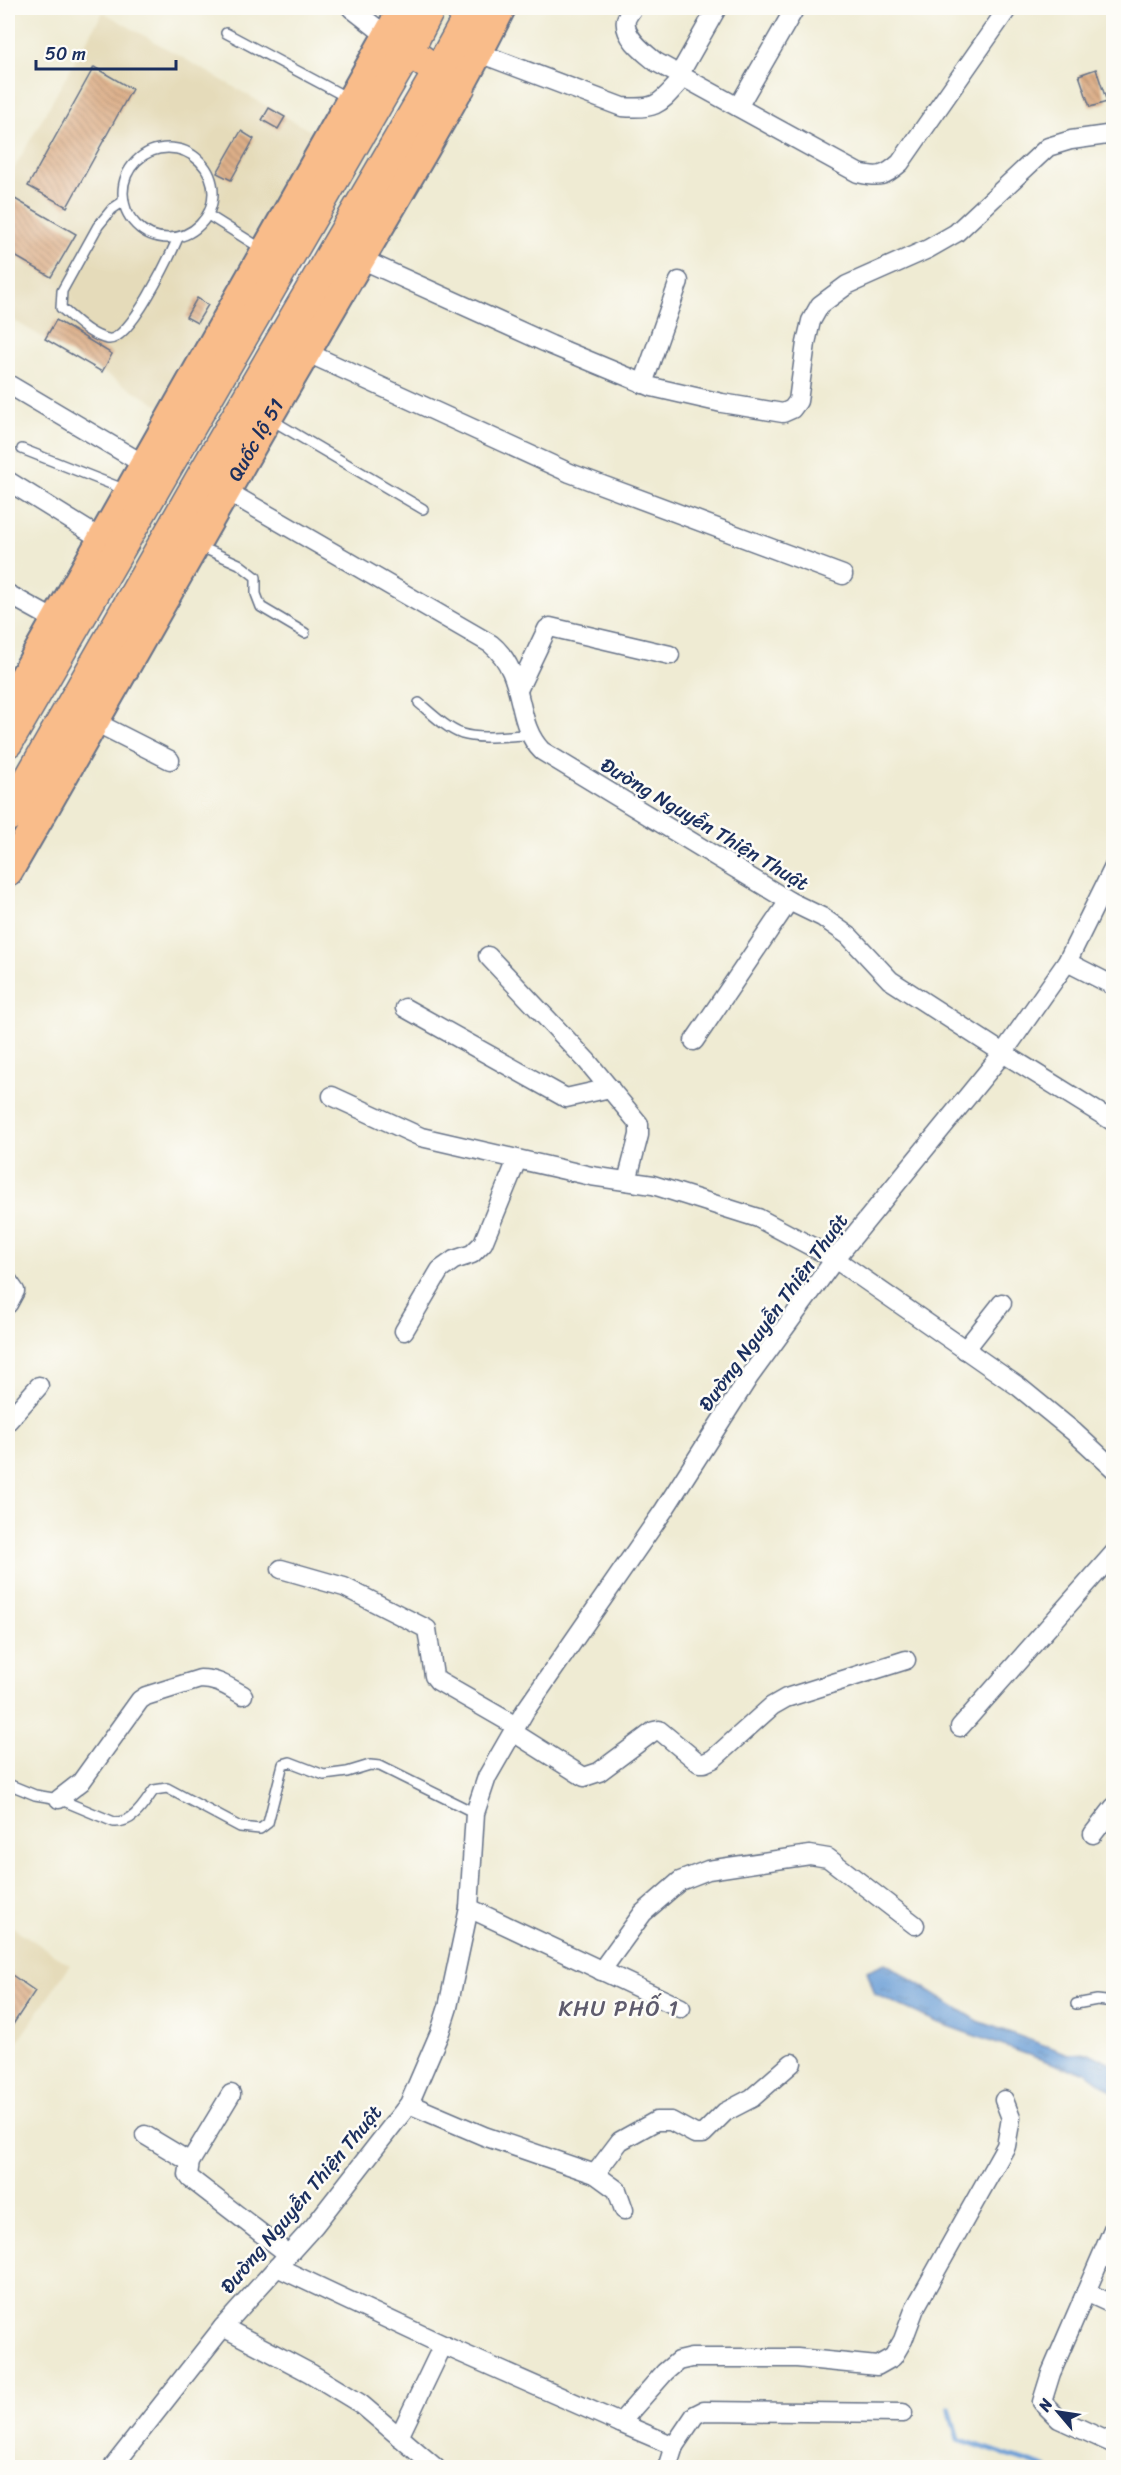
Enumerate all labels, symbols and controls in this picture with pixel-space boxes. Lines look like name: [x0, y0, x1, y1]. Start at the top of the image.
scale bar: [36, 33, 176, 71]
text: 50 m: [45, 38, 86, 70]
street label: Quốc lộ 51: [218, 392, 294, 488]
street label: Đường Nguyễn Thiện Thuật: [594, 748, 816, 901]
street label: Đường Nguyễn Thiện Thuật: [689, 1205, 858, 1419]
district label: KHU PHỐ 1: [558, 1989, 680, 2028]
street label: Đường Nguyễn Thiện Thuật: [211, 2097, 391, 2302]
north arrow: [1028, 2382, 1088, 2442]
text: N: [1029, 2392, 1061, 2418]

